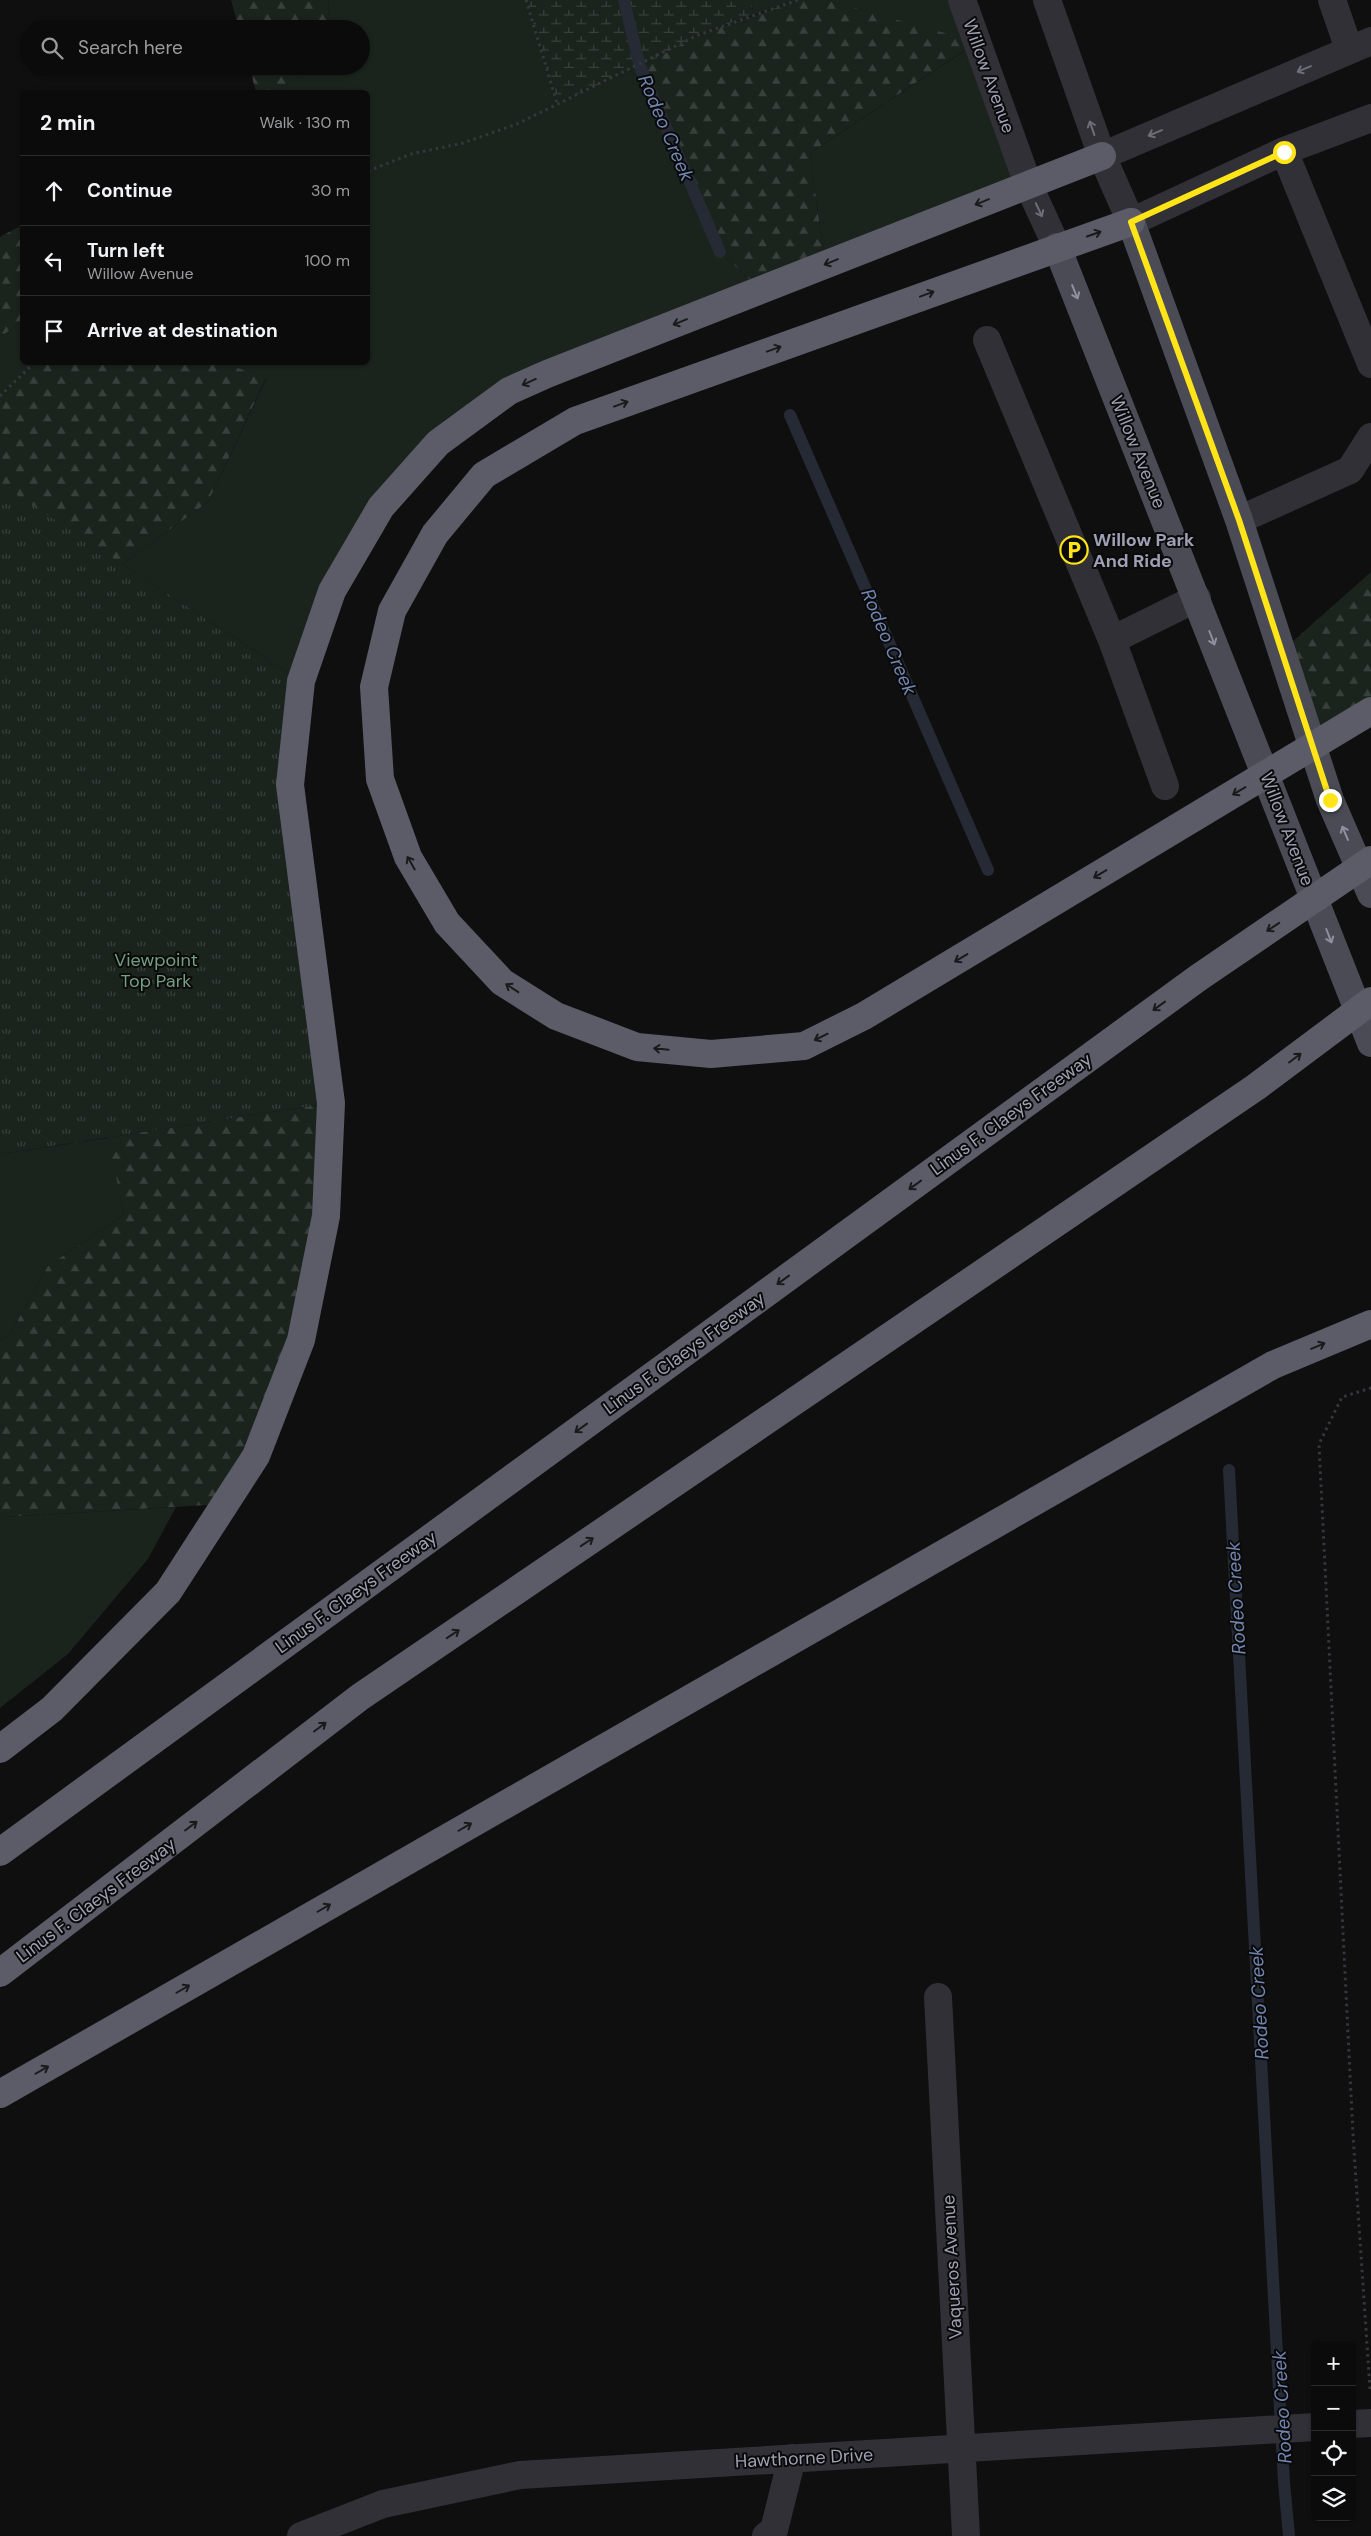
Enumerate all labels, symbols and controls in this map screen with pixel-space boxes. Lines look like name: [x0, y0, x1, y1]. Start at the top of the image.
street label: Willow Avenue: [957, 16, 1021, 136]
search box: [20, 20, 370, 75]
icon: search: [38, 34, 66, 62]
text: Search here: [78, 35, 183, 60]
one-way arrow: [1297, 64, 1312, 74]
water label: Rodeo Creek: [632, 71, 700, 185]
text: 2 min: [40, 109, 96, 137]
text: Walk · 130 m: [259, 112, 350, 133]
one-way arrow: [1087, 121, 1096, 136]
one-way arrow: [1148, 128, 1163, 138]
route start: [1273, 141, 1296, 164]
icon: ahead: [40, 177, 68, 205]
text: Continue: [87, 178, 173, 203]
text: 30 m: [311, 180, 350, 201]
one-way arrow: [975, 199, 990, 208]
one-way arrow: [1035, 202, 1045, 217]
one-way arrow: [1086, 229, 1102, 239]
text: Turn left: [87, 238, 165, 263]
icon: left: [40, 247, 68, 275]
text: 100 m: [305, 250, 350, 271]
one-way arrow: [824, 258, 839, 267]
text: Willow Avenue: [87, 263, 193, 284]
one-way arrow: [1071, 284, 1080, 299]
one-way arrow: [919, 289, 934, 298]
icon: arrive: [40, 317, 68, 345]
one-way arrow: [673, 317, 688, 327]
text: Arrive at destination: [87, 318, 278, 343]
one-way arrow: [766, 344, 781, 353]
one-way arrow: [522, 378, 537, 388]
street label: Willow Avenue: [1104, 392, 1172, 512]
one-way arrow: [613, 399, 628, 408]
place label: Willow Park And Ride: [1093, 528, 1195, 573]
parking icon: Willow Park And Ride: [1059, 535, 1089, 565]
water label: Rodeo Creek: [855, 585, 923, 699]
one-way arrow: [1209, 631, 1218, 646]
street label: Willow Avenue: [1254, 769, 1320, 889]
one-way arrow: [1233, 786, 1247, 796]
route end: [1319, 789, 1342, 812]
one-way arrow: [1339, 826, 1349, 841]
one-way arrow: [406, 856, 416, 870]
one-way arrow: [1093, 870, 1107, 880]
one-way arrow: [1266, 922, 1280, 932]
one-way arrow: [1325, 928, 1334, 944]
park label: Viewpoint Top Park: [114, 948, 198, 993]
one-way arrow: [954, 953, 968, 963]
one-way arrow: [506, 983, 520, 993]
one-way arrow: [1153, 1001, 1166, 1012]
one-way arrow: [814, 1033, 829, 1043]
one-way arrow: [653, 1044, 669, 1054]
street label: Linus F. Claeys Freeway: [925, 1047, 1097, 1181]
one-way arrow: [1288, 1053, 1302, 1063]
one-way arrow: [908, 1180, 922, 1190]
one-way arrow: [777, 1275, 790, 1286]
street label: Linus F. Claeys Freeway: [598, 1286, 770, 1420]
one-way arrow: [1310, 1341, 1325, 1351]
one-way arrow: [574, 1423, 588, 1433]
street label: Linus F. Claeys Freeway: [270, 1525, 442, 1659]
one-way arrow: [580, 1537, 594, 1547]
water label: Rodeo Creek: [1221, 1540, 1251, 1655]
one-way arrow: [446, 1629, 460, 1639]
one-way arrow: [314, 1722, 327, 1733]
one-way arrow: [185, 1821, 198, 1832]
one-way arrow: [458, 1822, 472, 1832]
street label: Linus F. Claeys Freeway: [11, 1832, 181, 1968]
one-way arrow: [317, 1903, 332, 1913]
water label: Rodeo Creek: [1244, 1945, 1274, 2060]
one-way arrow: [176, 1984, 191, 1994]
one-way arrow: [35, 2064, 49, 2074]
street label: Vaqueros Avenue: [936, 2194, 968, 2340]
map controls: [1311, 2341, 1356, 2521]
button: +: [1311, 2341, 1356, 2386]
water label: Rodeo Creek: [1267, 2349, 1297, 2464]
button: −: [1311, 2386, 1356, 2431]
button: locate: [1311, 2431, 1356, 2476]
street label: Hawthorne Drive: [734, 2442, 874, 2474]
button: layers: [1311, 2476, 1356, 2521]

